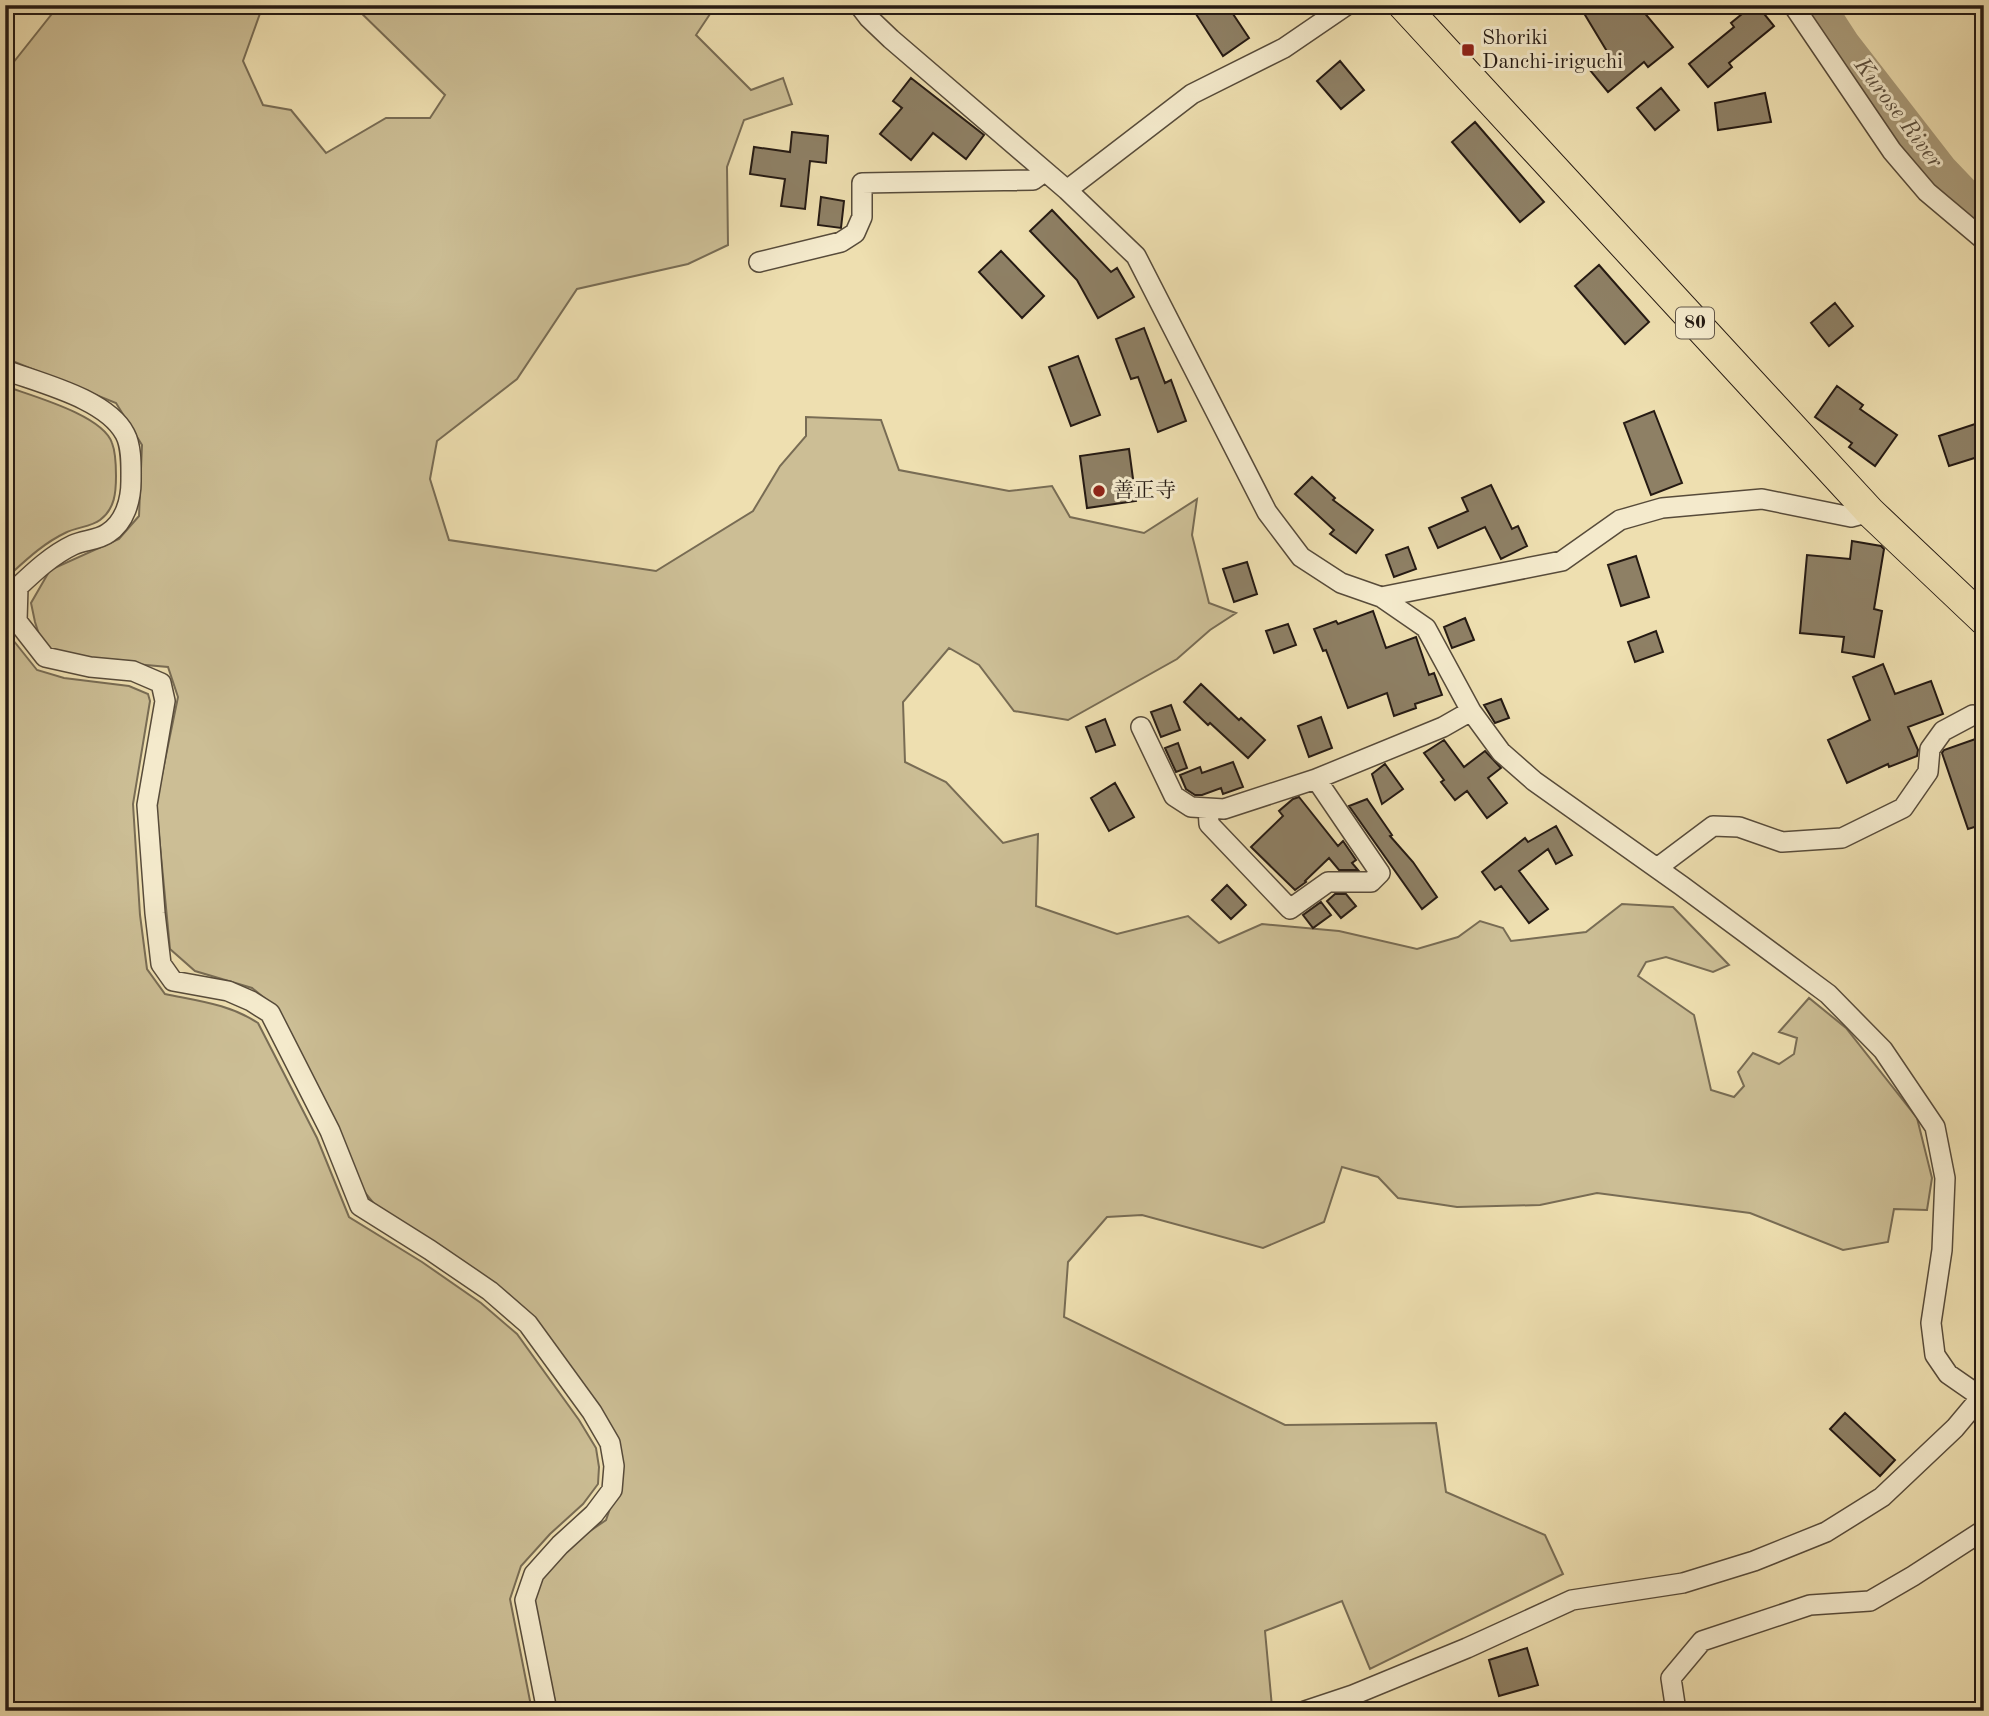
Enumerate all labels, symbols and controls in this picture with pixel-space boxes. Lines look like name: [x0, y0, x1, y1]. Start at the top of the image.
place label: Shoriki Danchi-iriguchi: [1482, 28, 1623, 73]
marker: Shoriki Danchi-iriguchi: [1460, 42, 1476, 58]
water label: Kurose River: [1849, 53, 1947, 173]
road number: 80: [1676, 308, 1714, 338]
place label: 善正寺: [1113, 479, 1176, 502]
marker: 善正寺: [1091, 483, 1107, 499]

